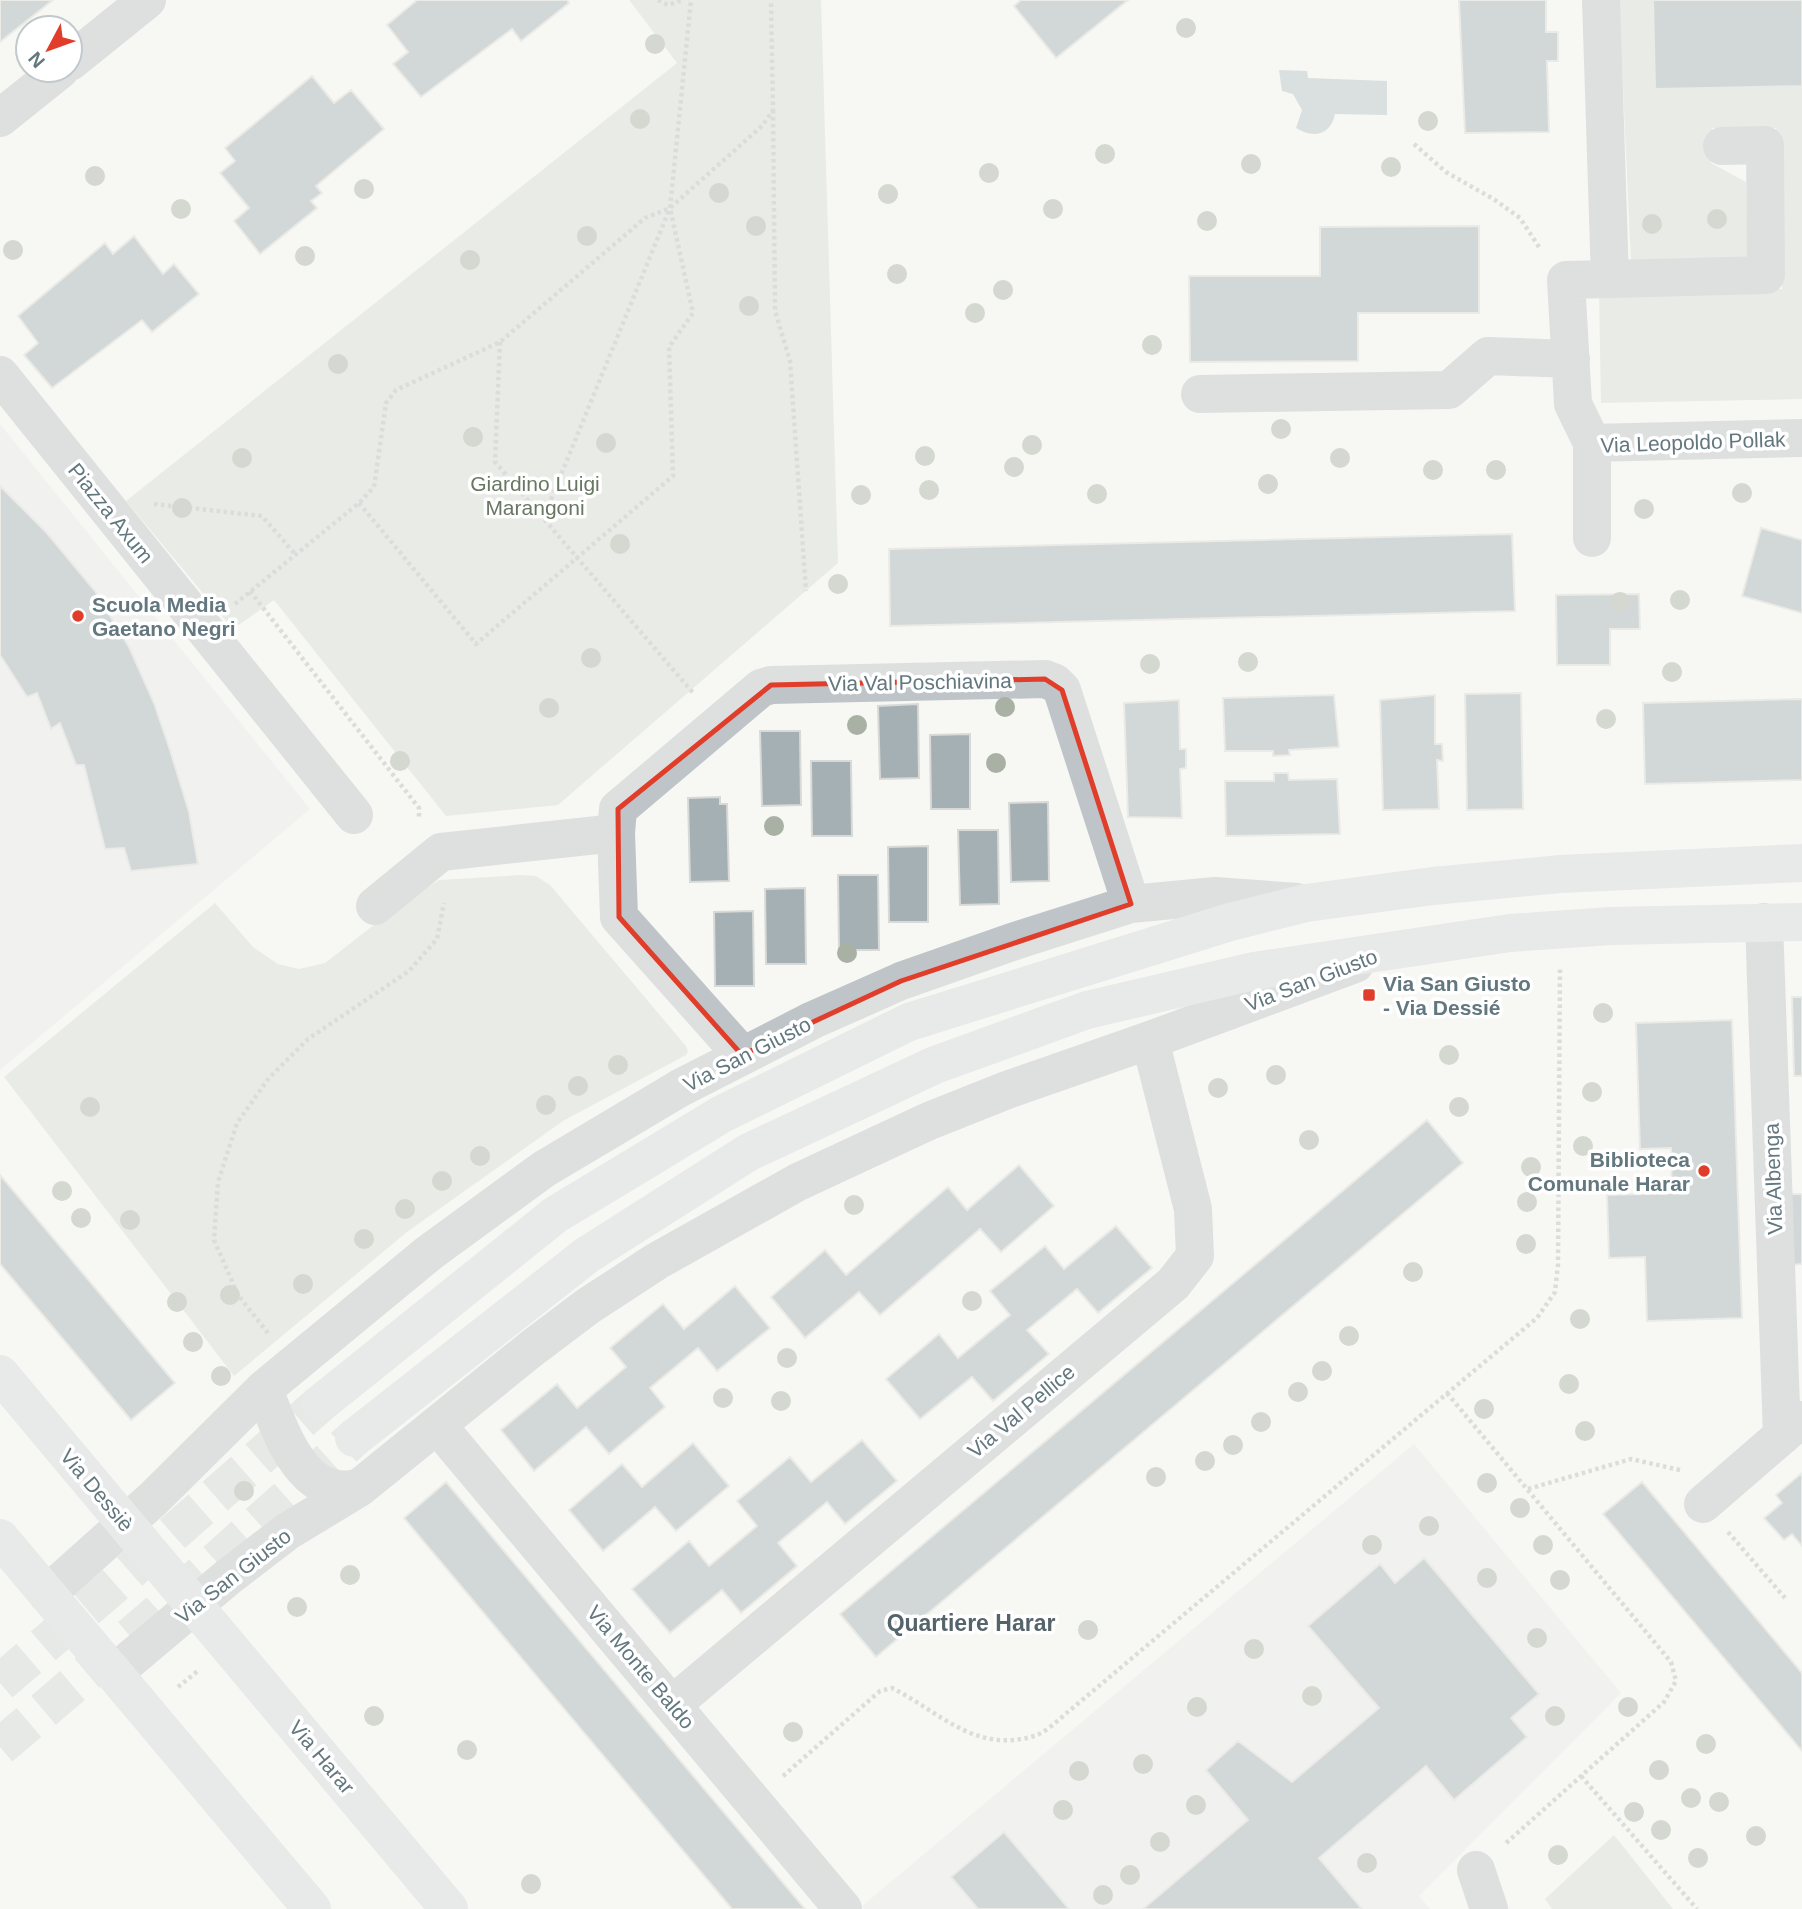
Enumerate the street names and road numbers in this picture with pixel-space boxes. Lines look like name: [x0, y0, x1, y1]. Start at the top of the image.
street label: Via Leopoldo Pollak: [1600, 427, 1786, 457]
street label: Piazza Axum: [64, 459, 158, 567]
street label: Via Val Poschiavina: [828, 669, 1012, 695]
street label: Via San Giusto: [1242, 944, 1380, 1016]
street label: Via San Giusto: [680, 1012, 814, 1096]
street label: Via Albenga: [1760, 1122, 1786, 1235]
street label: Via Val Pellice: [963, 1360, 1079, 1462]
street label: Via Dessiè: [56, 1444, 138, 1536]
street label: Via San Giusto: [171, 1524, 295, 1628]
street label: Via Monte Baldo: [583, 1601, 699, 1733]
street label: Via Harar: [285, 1716, 359, 1798]

